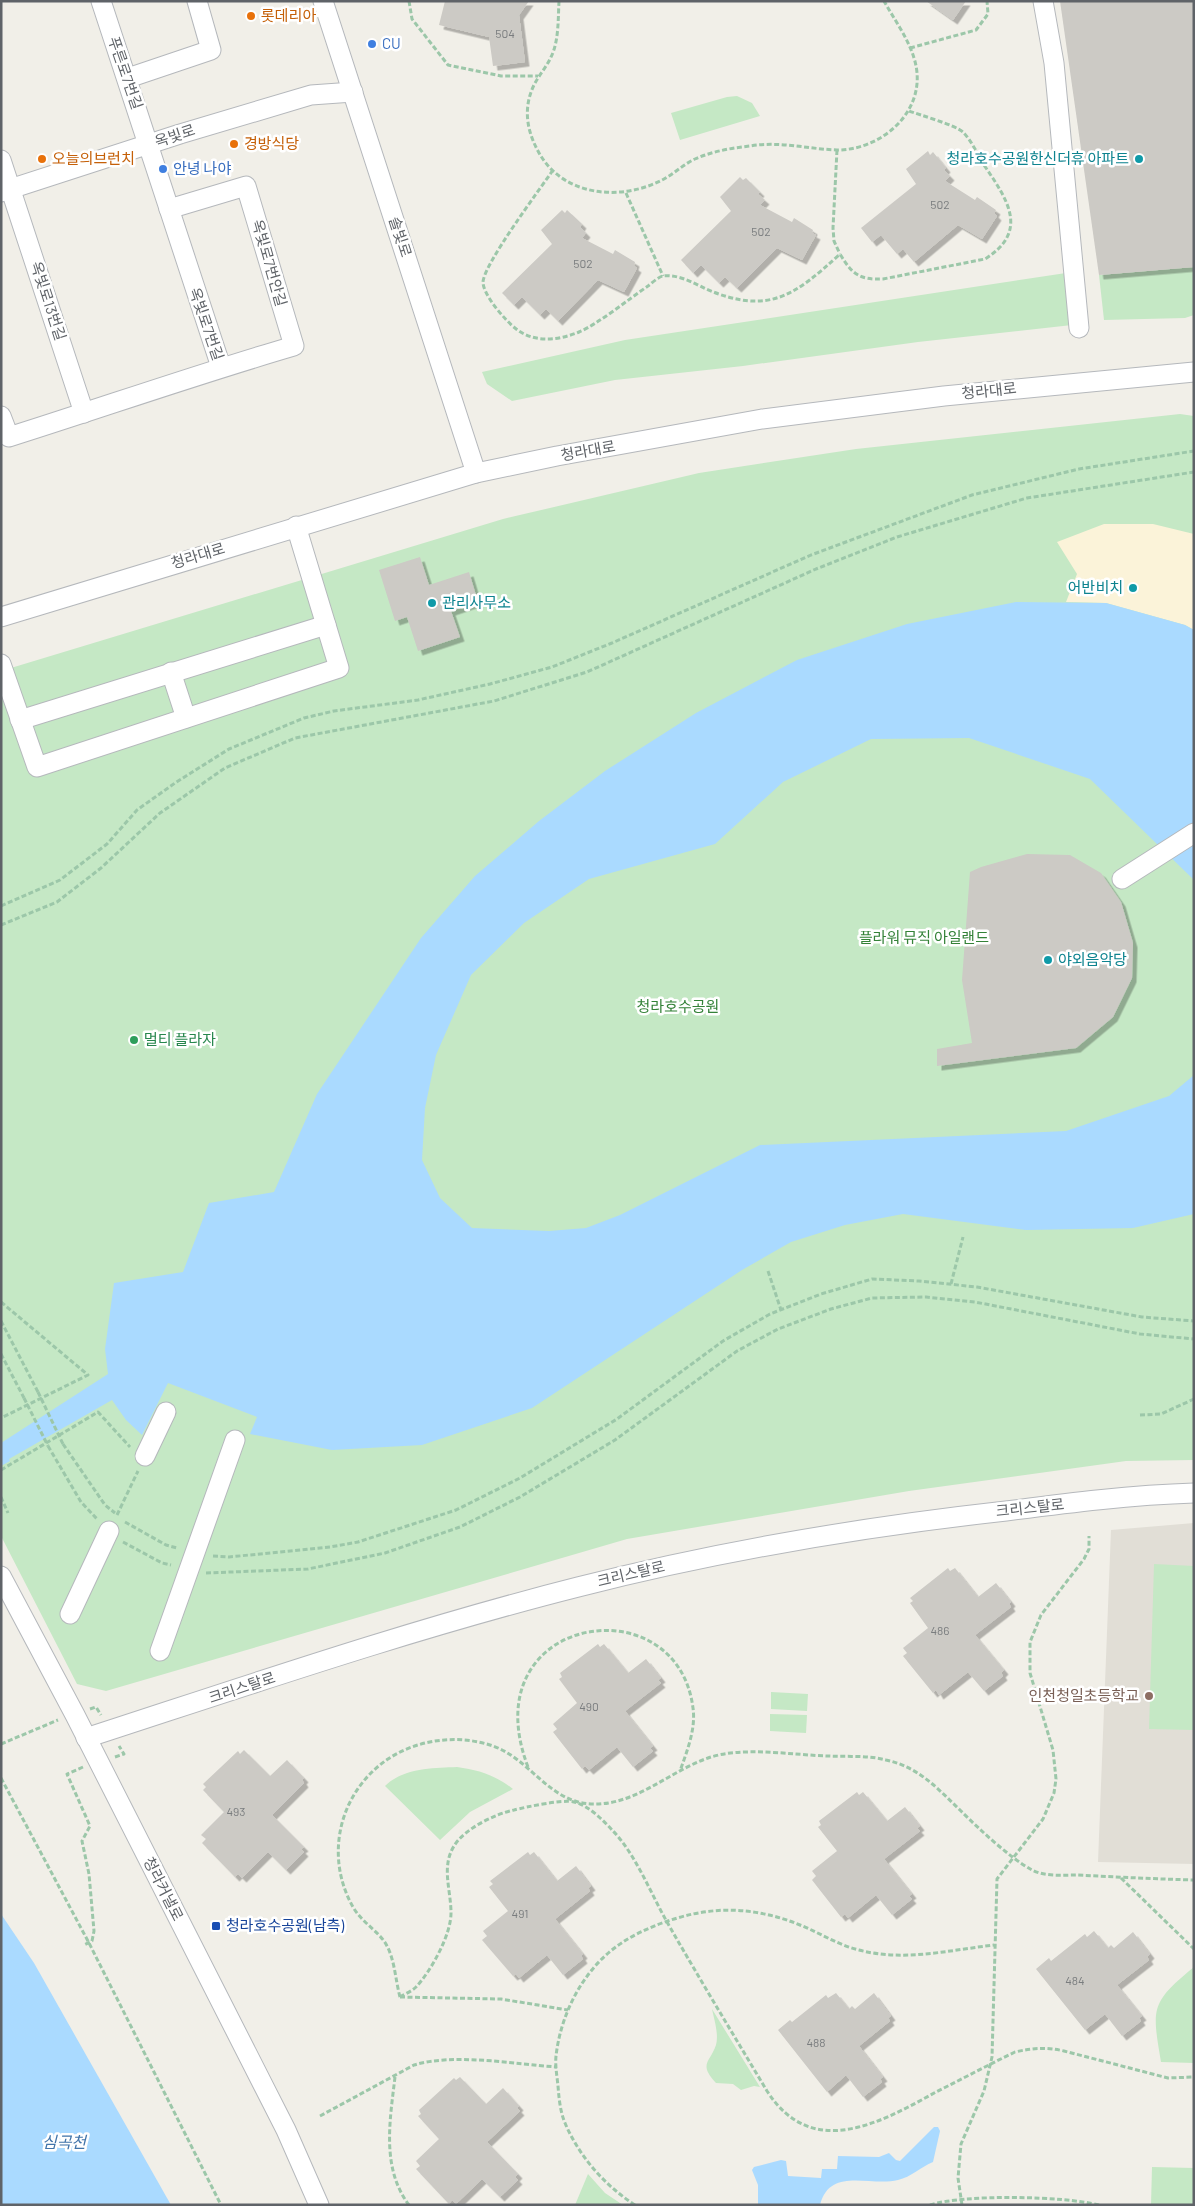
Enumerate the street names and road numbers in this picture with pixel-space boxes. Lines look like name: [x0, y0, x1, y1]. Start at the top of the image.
street label: 푸른로7번길: [105, 34, 147, 112]
street label: 옥빛로: [152, 120, 197, 150]
street label: 솔빛로: [386, 214, 416, 259]
street label: 옥빛로7번안길: [249, 217, 291, 308]
street label: 옥빛로13번길: [28, 259, 70, 342]
street label: 옥빛로7번길: [186, 285, 228, 363]
street label: 청라대로: [961, 378, 1017, 402]
street label: 청라대로: [559, 436, 617, 464]
street label: 청라대로: [169, 538, 227, 572]
street label: 크리스탈로: [995, 1494, 1065, 1520]
street label: 크리스탈로: [595, 1556, 666, 1590]
street label: 크리스탈로: [206, 1668, 277, 1706]
street label: 청라커낼로: [140, 1854, 188, 1923]

